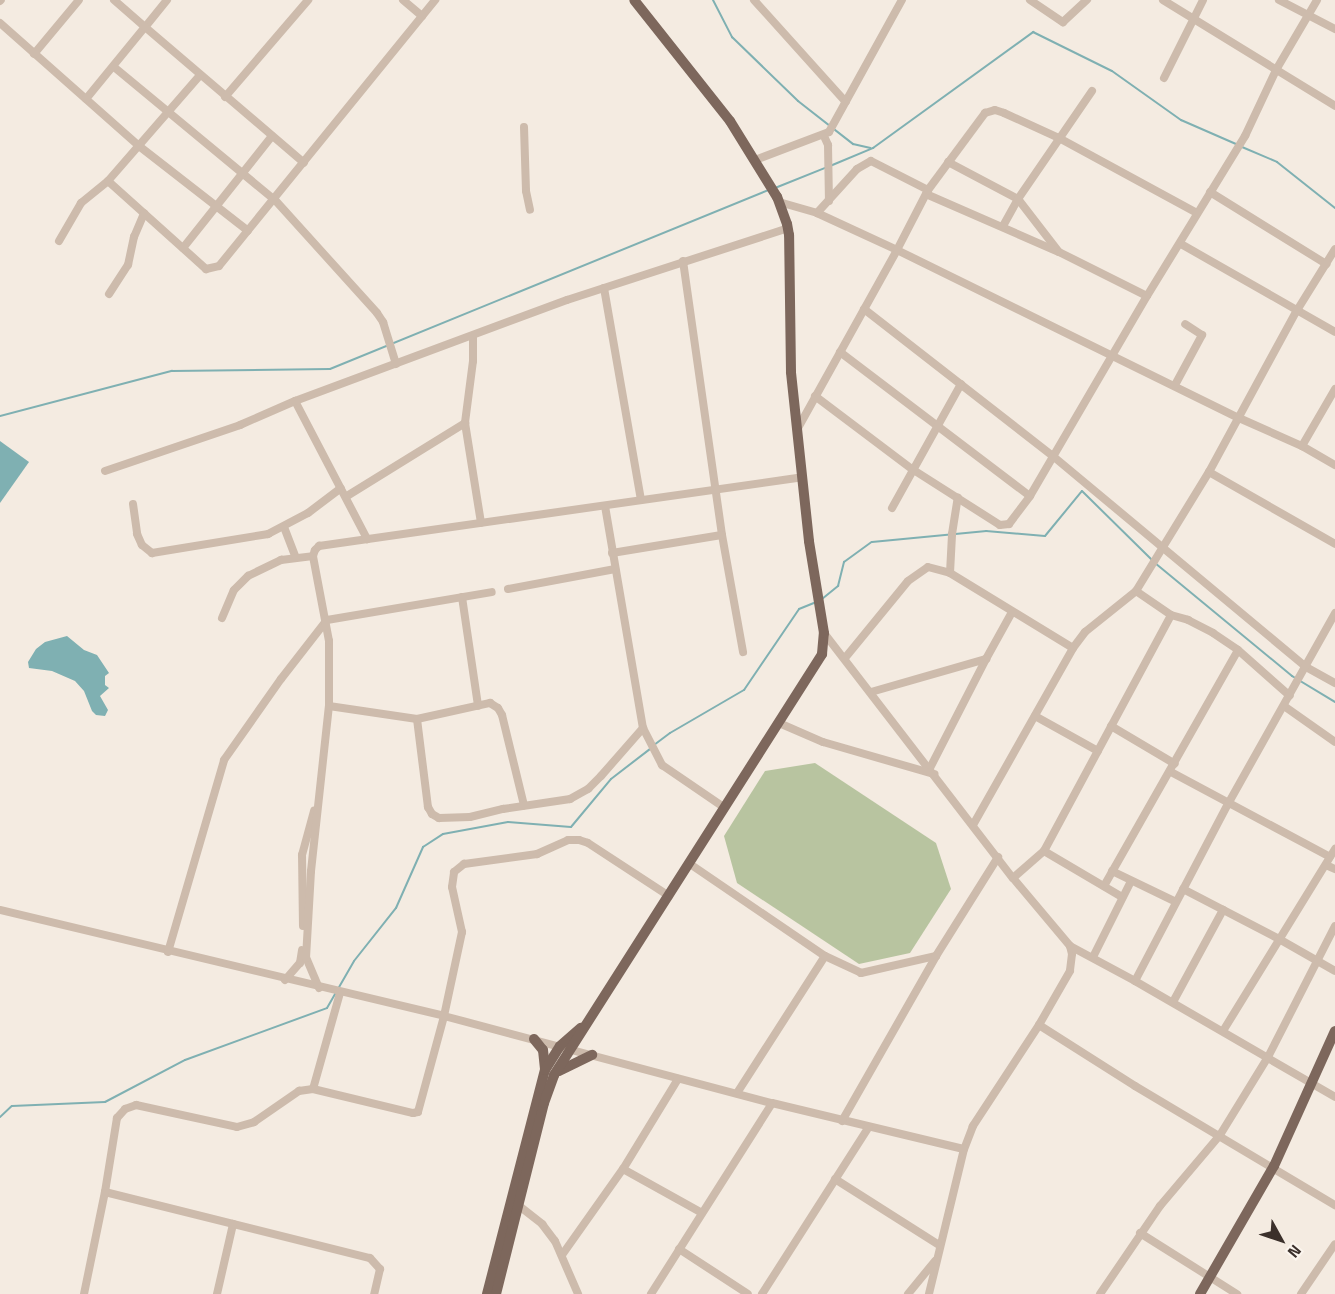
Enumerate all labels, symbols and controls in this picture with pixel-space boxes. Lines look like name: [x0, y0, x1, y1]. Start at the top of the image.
north arrow: [1251, 1210, 1311, 1270]
text: N: [1282, 1240, 1308, 1264]

